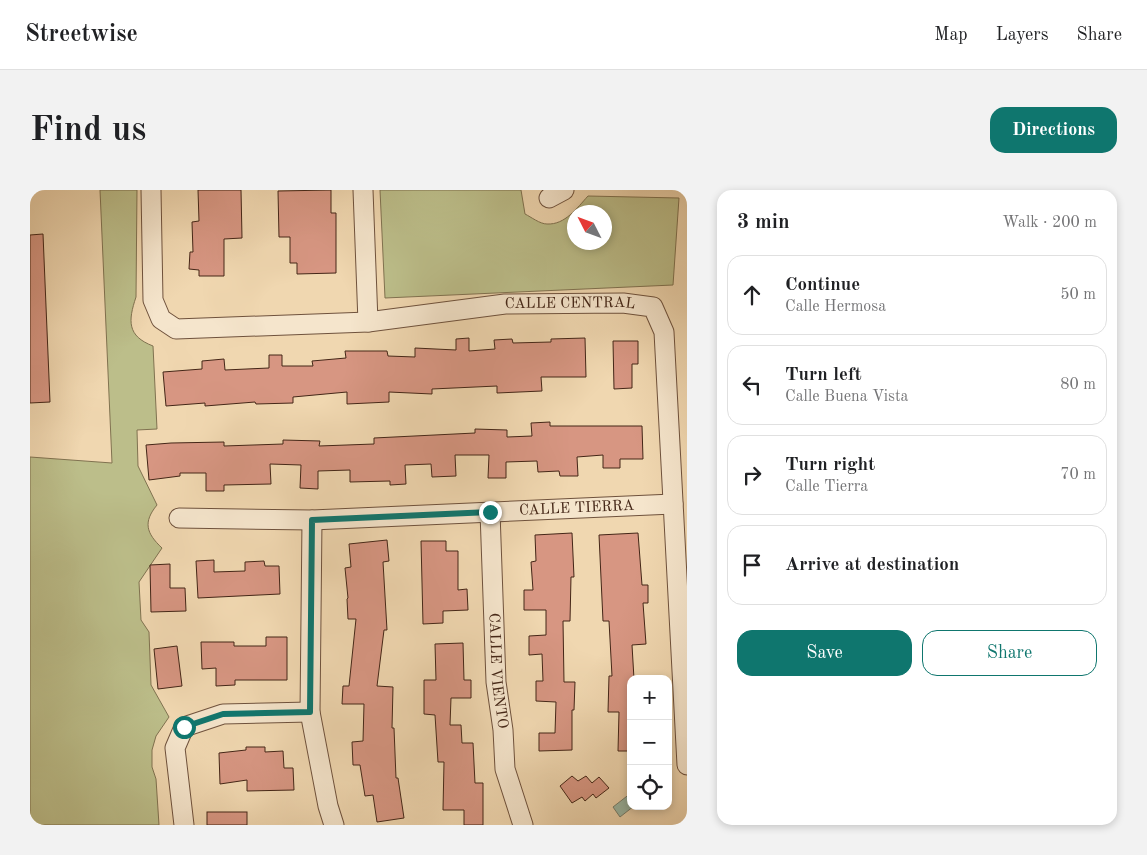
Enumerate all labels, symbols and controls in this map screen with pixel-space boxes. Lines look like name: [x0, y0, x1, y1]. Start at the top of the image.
text: Streetwise: [25, 23, 138, 47]
text: Map: [934, 26, 968, 44]
text: Layers: [996, 26, 1048, 44]
text: Share: [1076, 26, 1122, 44]
button: Directions: [990, 107, 1117, 153]
text: Find us: [30, 113, 146, 148]
north arrow: [567, 205, 612, 250]
text: 3 min: [737, 212, 790, 233]
text: Walk · 200 m: [1002, 215, 1097, 231]
text: Continue: [785, 276, 860, 295]
icon: ahead: [738, 281, 766, 309]
text: 50 m: [1060, 287, 1096, 303]
street label: CALLE CENTRAL: [505, 295, 636, 312]
text: Calle Hermosa: [785, 299, 886, 315]
text: Turn left: [785, 366, 862, 385]
icon: left: [738, 371, 766, 399]
text: 80 m: [1060, 377, 1096, 393]
text: Calle Buena Vista: [785, 389, 909, 405]
text: Turn right: [785, 456, 875, 475]
icon: right: [738, 461, 766, 489]
text: 70 m: [1060, 467, 1096, 483]
text: Calle Tierra: [785, 479, 868, 495]
street label: CALLE TIERRA: [519, 498, 635, 518]
route end: [479, 501, 502, 524]
icon: arrive: [738, 551, 766, 579]
text: Arrive at destination: [785, 556, 959, 575]
street label: CALLE VIENTO: [486, 613, 510, 730]
button: Save: [737, 630, 912, 676]
button: Share: [922, 630, 1097, 676]
map controls: [627, 675, 672, 810]
button: +: [627, 675, 672, 720]
route start: [173, 716, 196, 739]
button: −: [627, 720, 672, 765]
button: locate: [627, 765, 672, 810]

